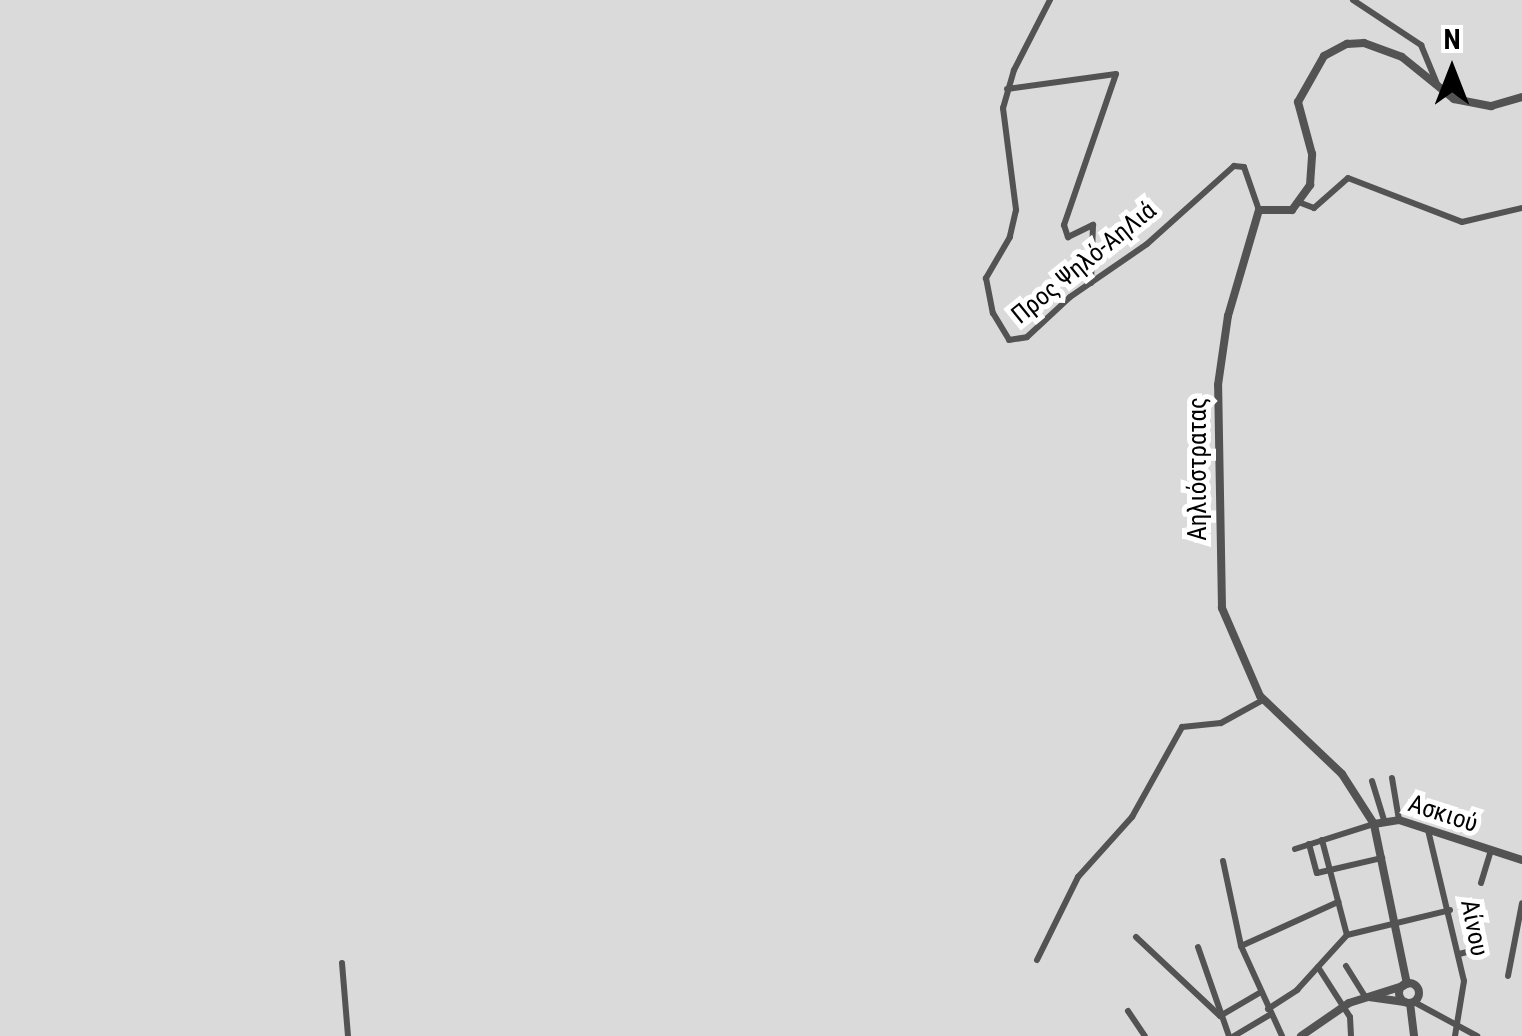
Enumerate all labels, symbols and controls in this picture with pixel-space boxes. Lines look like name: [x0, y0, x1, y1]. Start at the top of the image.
north arrow: [1402, 20, 1502, 120]
text: N: [1443, 23, 1461, 56]
street label: Προς Ψηλό-ΑηΛιά: [1006, 196, 1162, 330]
street label: Αηλιόστρατας: [1183, 397, 1213, 541]
street label: Ασκιού: [1404, 789, 1482, 839]
street label: Αίνου: [1454, 897, 1494, 959]

